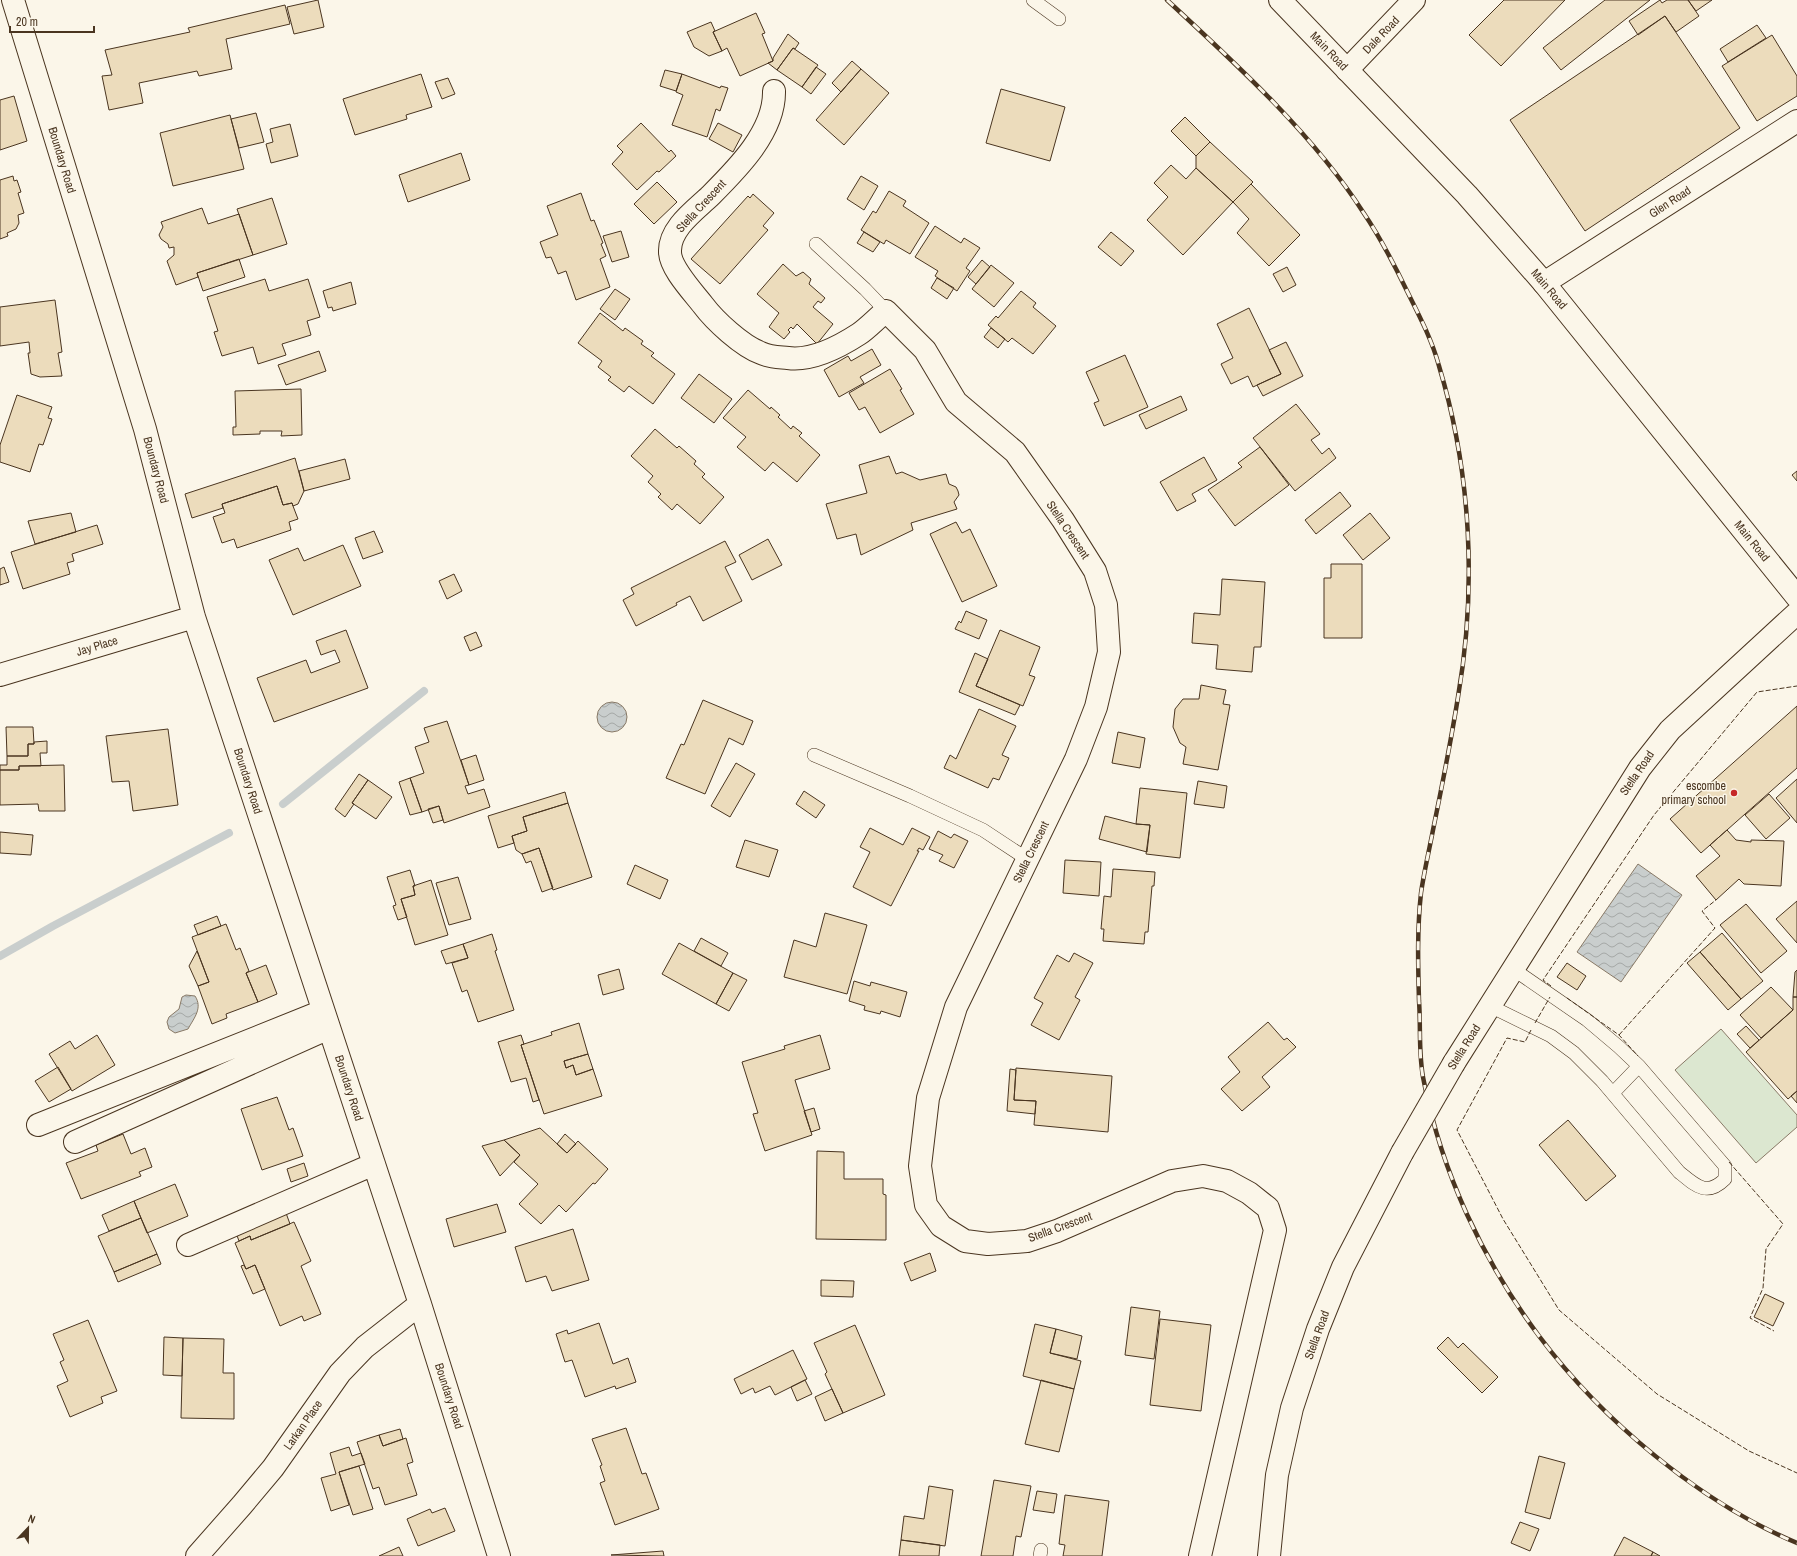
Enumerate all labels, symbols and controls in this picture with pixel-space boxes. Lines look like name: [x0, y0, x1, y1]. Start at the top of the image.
scale bar: [10, 8, 94, 34]
street label: Dale Road: [1359, 13, 1403, 57]
text: 20 m: [16, 14, 38, 30]
street label: Main Road: [1307, 28, 1351, 74]
street label: Boundary Road: [44, 125, 80, 195]
street label: Stella Crescent: [672, 176, 730, 236]
street label: Glen Road: [1646, 182, 1694, 222]
street label: Main Road: [1527, 265, 1571, 313]
street label: Boundary Road: [139, 435, 173, 505]
street label: Stella Crescent: [1043, 498, 1093, 562]
street label: Main Road: [1731, 517, 1773, 565]
street label: Jay Place: [74, 632, 120, 660]
street label: Boundary Road: [230, 746, 266, 816]
street label: Stella Road: [1616, 747, 1658, 799]
place label: escombe primary school: [1661, 778, 1726, 808]
marker: escombe primary school: [1729, 788, 1739, 798]
street label: Stella Crescent: [1009, 818, 1053, 885]
street label: Stella Road: [1444, 1021, 1484, 1073]
street label: Boundary Road: [331, 1053, 367, 1123]
street label: Stella Crescent: [1026, 1208, 1094, 1246]
street label: Stella Road: [1301, 1308, 1333, 1362]
street label: Boundary Road: [431, 1361, 467, 1431]
street label: Larkan Place: [280, 1397, 326, 1453]
north arrow: [8, 1508, 48, 1548]
text: N: [26, 1511, 37, 1526]

